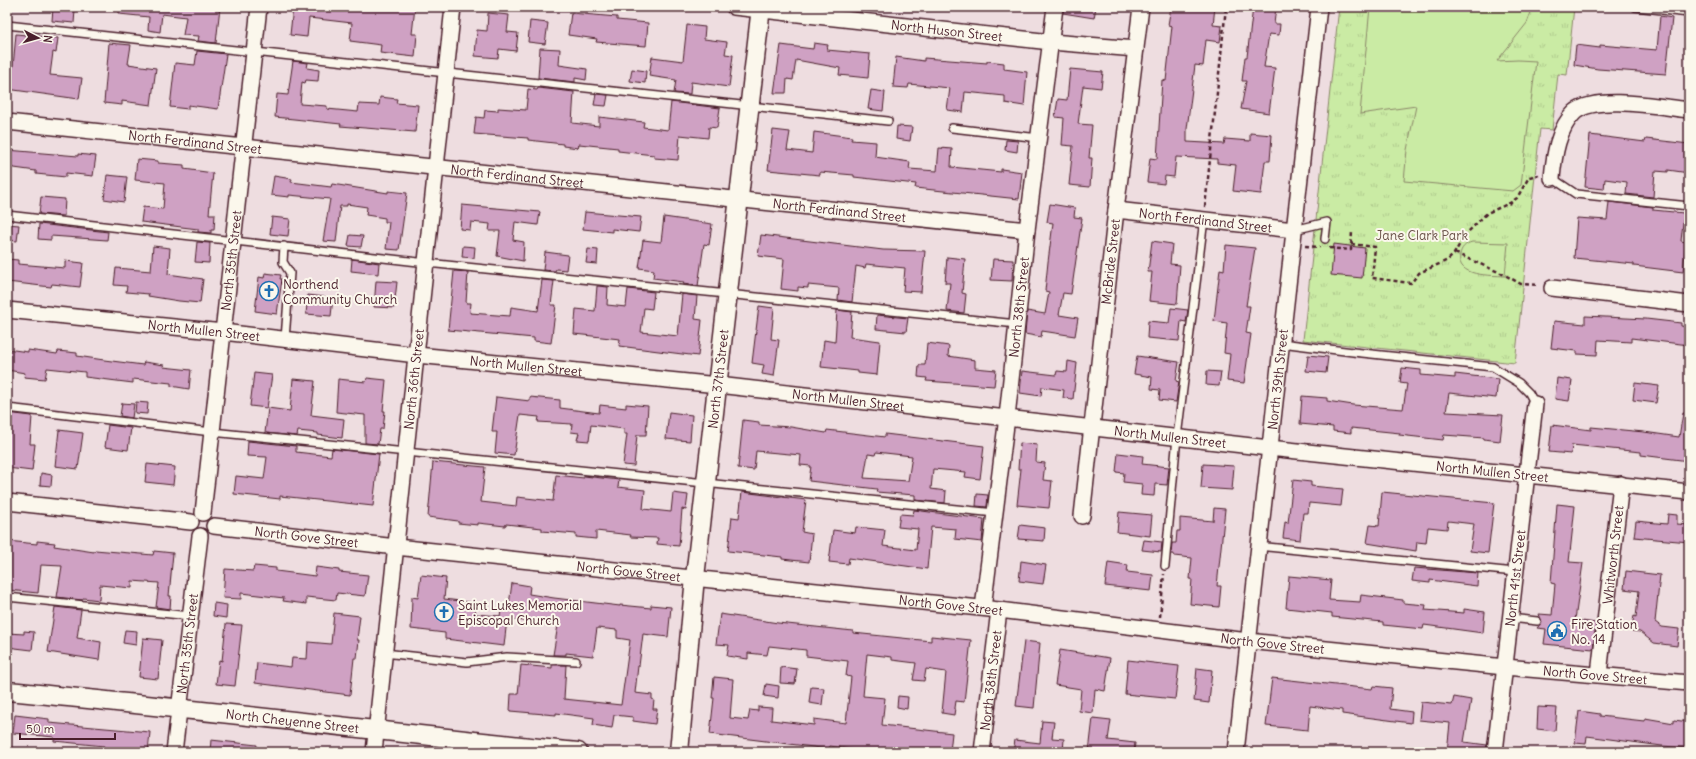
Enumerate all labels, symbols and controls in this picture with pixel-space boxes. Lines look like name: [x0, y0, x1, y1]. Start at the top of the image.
street label: North Huson Street: [890, 16, 1004, 45]
north arrow: [18, 18, 58, 58]
text: N: [41, 35, 55, 44]
street label: North Ferdinand Street: [127, 126, 263, 157]
street label: North Ferdinand Street: [450, 161, 585, 192]
street label: North Ferdinand Street: [772, 195, 907, 226]
street label: North Ferdinand Street: [1138, 204, 1274, 236]
street label: North 35th Street: [217, 209, 245, 312]
street label: McBride Street: [1097, 217, 1124, 305]
park label: Jane Clark Park: [1376, 227, 1469, 244]
street label: North 38th Street: [1005, 255, 1033, 358]
place label: Northend Community Church: [283, 276, 398, 308]
church icon: Northend Community Church: [258, 280, 280, 302]
street label: North Mullen Street: [147, 316, 262, 345]
street label: North 36th Street: [400, 327, 427, 430]
street label: North 39th Street: [1263, 327, 1292, 431]
street label: North 37th Street: [704, 328, 732, 430]
street label: North Mullen Street: [469, 352, 584, 380]
street label: North Mullen Street: [791, 385, 906, 415]
street label: North Mullen Street: [1113, 422, 1228, 452]
street label: North Mullen Street: [1435, 457, 1550, 486]
street label: Whitworth Street: [1599, 504, 1627, 605]
street label: North Gove Street: [254, 522, 360, 551]
street label: North 41st Street: [1501, 528, 1529, 627]
street label: North Gove Street: [576, 557, 682, 585]
street label: North Gove Street: [898, 591, 1004, 619]
street label: North 35th Street: [173, 592, 202, 695]
place label: Saint Lukes Memorial Episcopal Church: [458, 597, 582, 629]
church icon: Saint Lukes Memorial Episcopal Church: [433, 601, 455, 623]
place label: Fire Station No. 14: [1571, 616, 1638, 648]
public building icon: Fire Station No. 14: [1546, 620, 1568, 642]
street label: North 38th Street: [976, 629, 1005, 732]
street label: North Gove Street: [1220, 629, 1326, 657]
street label: North Gove Street: [1542, 662, 1648, 688]
street label: North Cheyenne Street: [225, 705, 360, 737]
scale bar: [20, 715, 115, 741]
text: 50 m: [26, 721, 55, 736]

